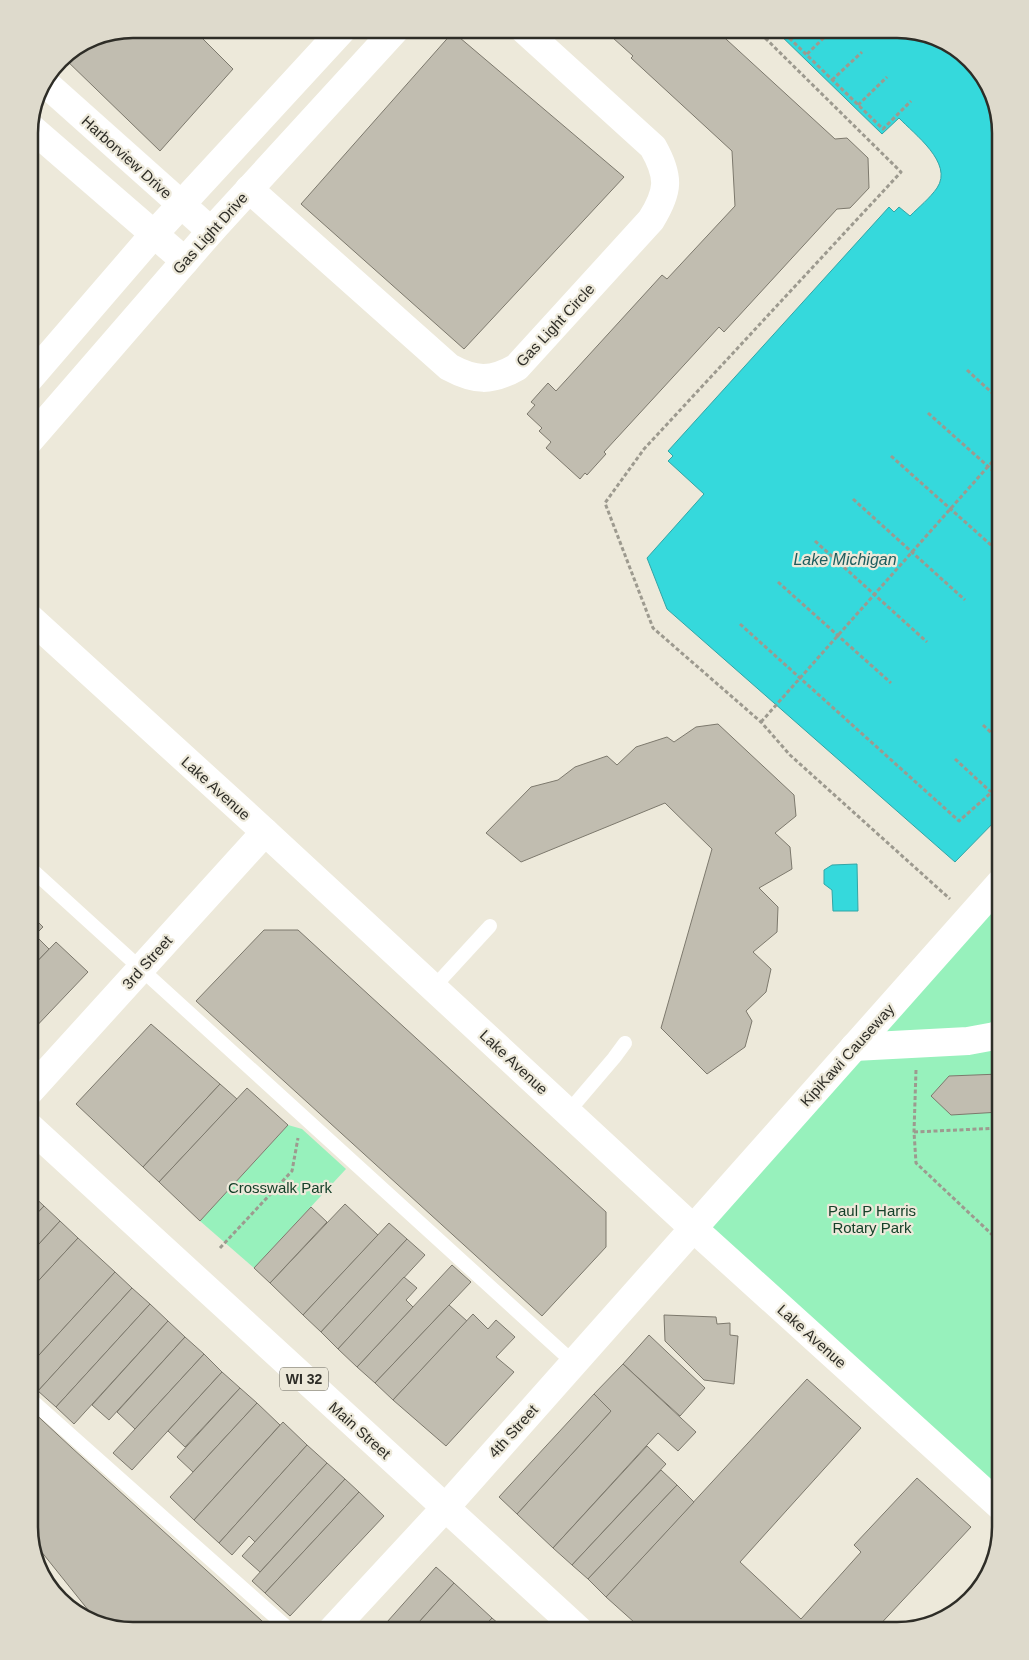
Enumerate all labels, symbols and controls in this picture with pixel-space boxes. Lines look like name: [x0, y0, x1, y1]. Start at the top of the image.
street label: Harborview Drive: [79, 112, 175, 202]
street label: Gas Light Drive: [169, 189, 251, 277]
street label: Gas Light Circle: [512, 280, 598, 370]
water label: Lake Michigan: [793, 551, 897, 568]
street label: Lake Avenue: [178, 753, 254, 823]
street label: 3rd Street: [119, 931, 176, 992]
street label: KipiKawi Causeway: [797, 1000, 898, 1110]
street label: Lake Avenue: [477, 1026, 551, 1098]
park label: Crosswalk Park: [228, 1179, 333, 1196]
park label: Paul P Harris Rotary Park: [828, 1202, 916, 1236]
street label: Lake Avenue: [774, 1301, 850, 1371]
road number: WI 32: [280, 1368, 328, 1390]
street label: Main Street: [326, 1398, 395, 1463]
street label: 4th Street: [485, 1401, 542, 1461]

